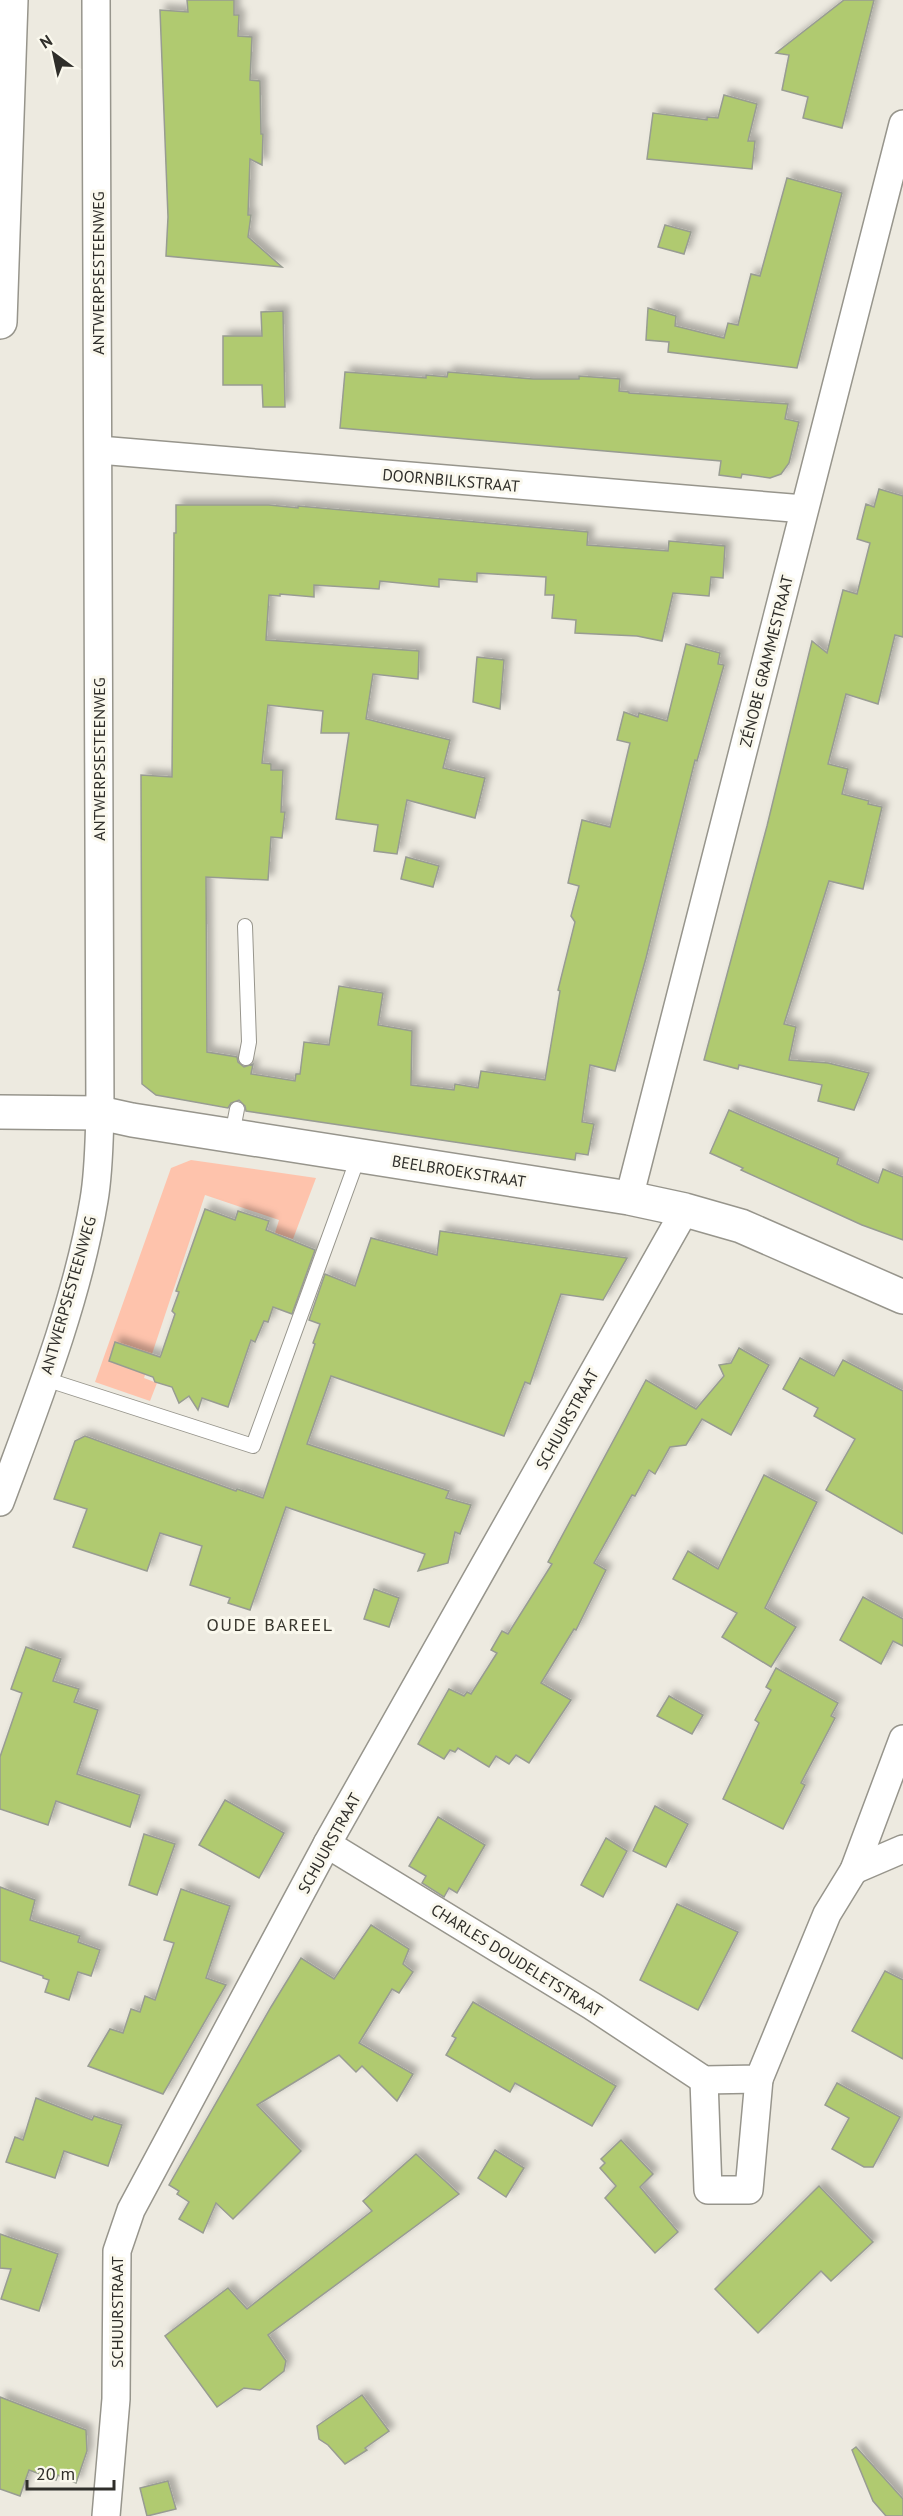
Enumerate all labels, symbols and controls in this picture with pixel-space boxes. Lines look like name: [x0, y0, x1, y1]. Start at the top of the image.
north arrow: [24, 24, 84, 84]
text: N: [36, 30, 56, 53]
street label: ANTWERPSESTEENWEG: [88, 191, 108, 355]
street label: DOORNBILKSTRAAT: [382, 464, 521, 496]
street label: ZÉNOBE GRAMMESTRAAT: [735, 573, 797, 749]
street label: ANTWERPSESTEENWEG: [89, 677, 109, 841]
street label: BEELBROEKSTRAAT: [391, 1151, 527, 1191]
street label: ANTWERPSESTEENWEG: [36, 1214, 100, 1376]
street label: SCHUURSTRAAT: [531, 1365, 603, 1473]
district label: OUDE BAREEL: [206, 1613, 334, 1636]
street label: SCHUURSTRAAT: [293, 1789, 365, 1897]
street label: CHARLES DOUDELETSTRAAT: [428, 1899, 606, 2021]
street label: SCHUURSTRAAT: [107, 2256, 127, 2368]
scale bar: [27, 2453, 114, 2491]
text: 20 m: [36, 2462, 75, 2485]

